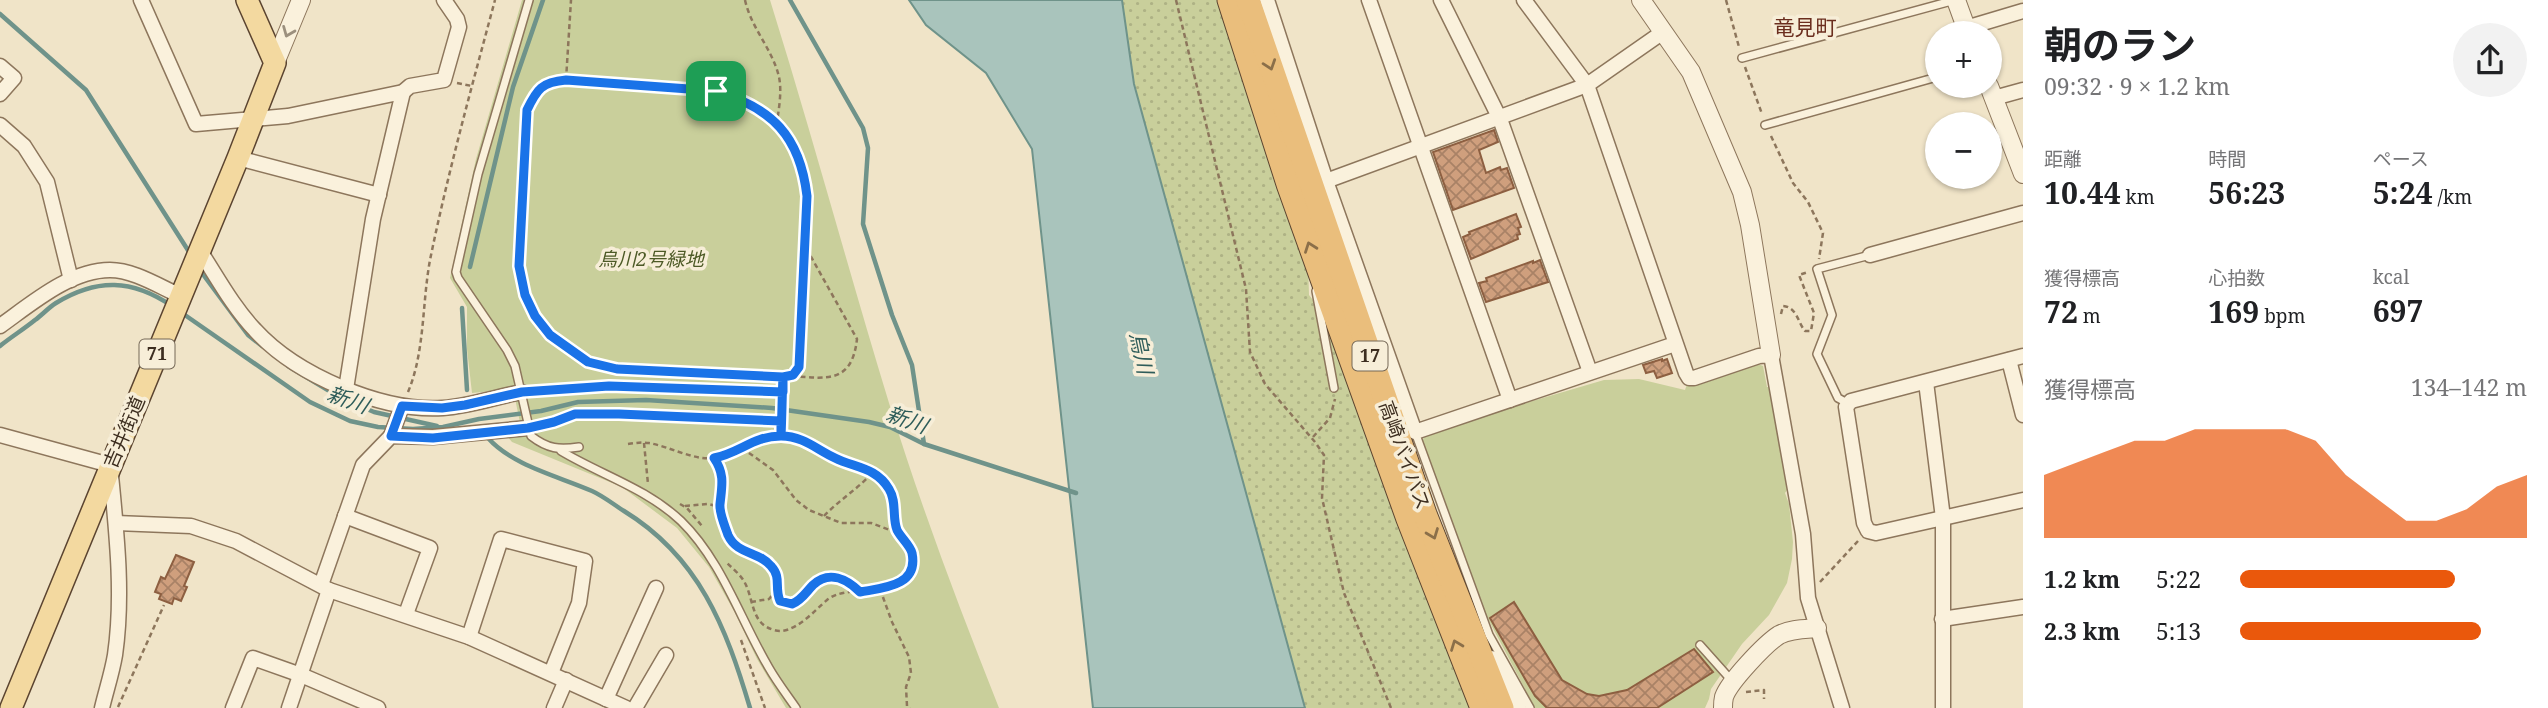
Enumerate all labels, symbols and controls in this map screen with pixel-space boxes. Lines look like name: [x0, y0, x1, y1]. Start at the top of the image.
district label: 竜見町: [1774, 13, 1837, 41]
text: 朝のラン: [2044, 18, 2196, 70]
map controls: [1925, 21, 2002, 189]
button: +: [1925, 21, 2002, 98]
button: share: [2453, 23, 2527, 97]
one-way arrow: [282, 24, 296, 37]
one-way arrow: [1262, 58, 1276, 70]
pin: [686, 61, 746, 121]
text: 09:32 · 9 × 1.2 km: [2044, 70, 2230, 102]
icon: arrive: [697, 72, 735, 110]
button: −: [1925, 112, 2002, 189]
text: 距離: [2044, 146, 2082, 172]
text: 時間: [2208, 146, 2246, 172]
text: ペース: [2373, 146, 2429, 172]
text: 10.44: [2044, 172, 2121, 213]
text: 56:23: [2208, 172, 2285, 213]
text: 5:24: [2373, 172, 2433, 213]
text: km: [2121, 184, 2155, 210]
text: /km: [2433, 184, 2472, 210]
one-way arrow: [1304, 242, 1318, 254]
park label: 烏川2号緑地: [598, 246, 706, 272]
text: kcal: [2373, 264, 2409, 290]
text: 獲得標高: [2044, 265, 2120, 291]
text: 心拍数: [2208, 265, 2265, 291]
text: 697: [2373, 290, 2424, 331]
text: 72: [2044, 291, 2078, 332]
text: 169: [2208, 291, 2259, 332]
text: m: [2078, 303, 2101, 329]
text: bpm: [2259, 303, 2305, 329]
water label: 烏川: [1124, 329, 1160, 378]
road number: 71: [140, 340, 174, 368]
road number: 17: [1352, 342, 1388, 370]
text: 134–142 m: [2411, 371, 2527, 403]
text: 獲得標高: [2044, 373, 2136, 405]
water label: 新川: [324, 379, 375, 420]
street label: 吉井街道: [97, 392, 151, 472]
street label: 高崎バイパス: [1373, 397, 1437, 513]
water label: 新川: [883, 399, 934, 440]
one-way arrow: [1425, 527, 1439, 539]
text: 1.2 km: [2044, 563, 2120, 595]
text: 5:22: [2156, 563, 2201, 595]
text: 2.3 km: [2044, 615, 2120, 647]
text: 5:13: [2156, 615, 2201, 647]
one-way arrow: [1451, 639, 1465, 651]

